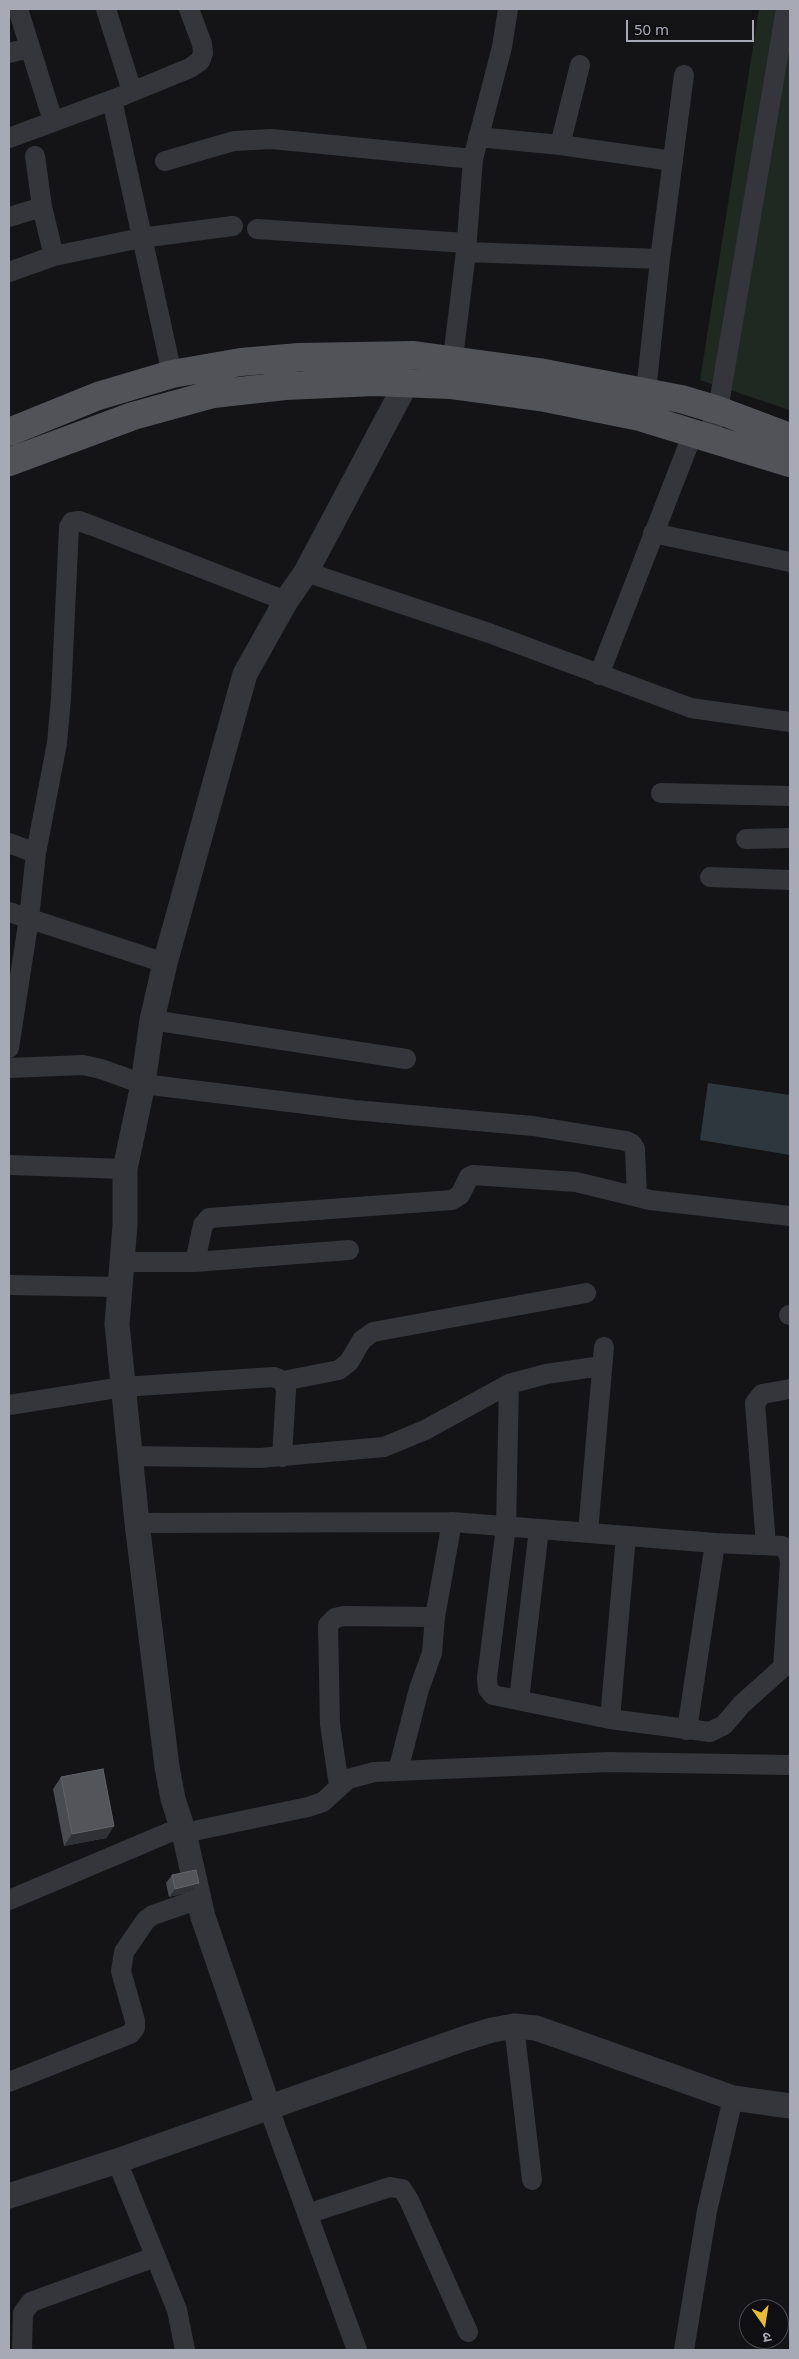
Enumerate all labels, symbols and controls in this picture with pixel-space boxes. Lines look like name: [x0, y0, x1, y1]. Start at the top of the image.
scale bar: [629, 10, 756, 42]
text: 50 m: [634, 19, 669, 39]
north arrow: [739, 2299, 789, 2349]
text: उ: [761, 2328, 773, 2348]

